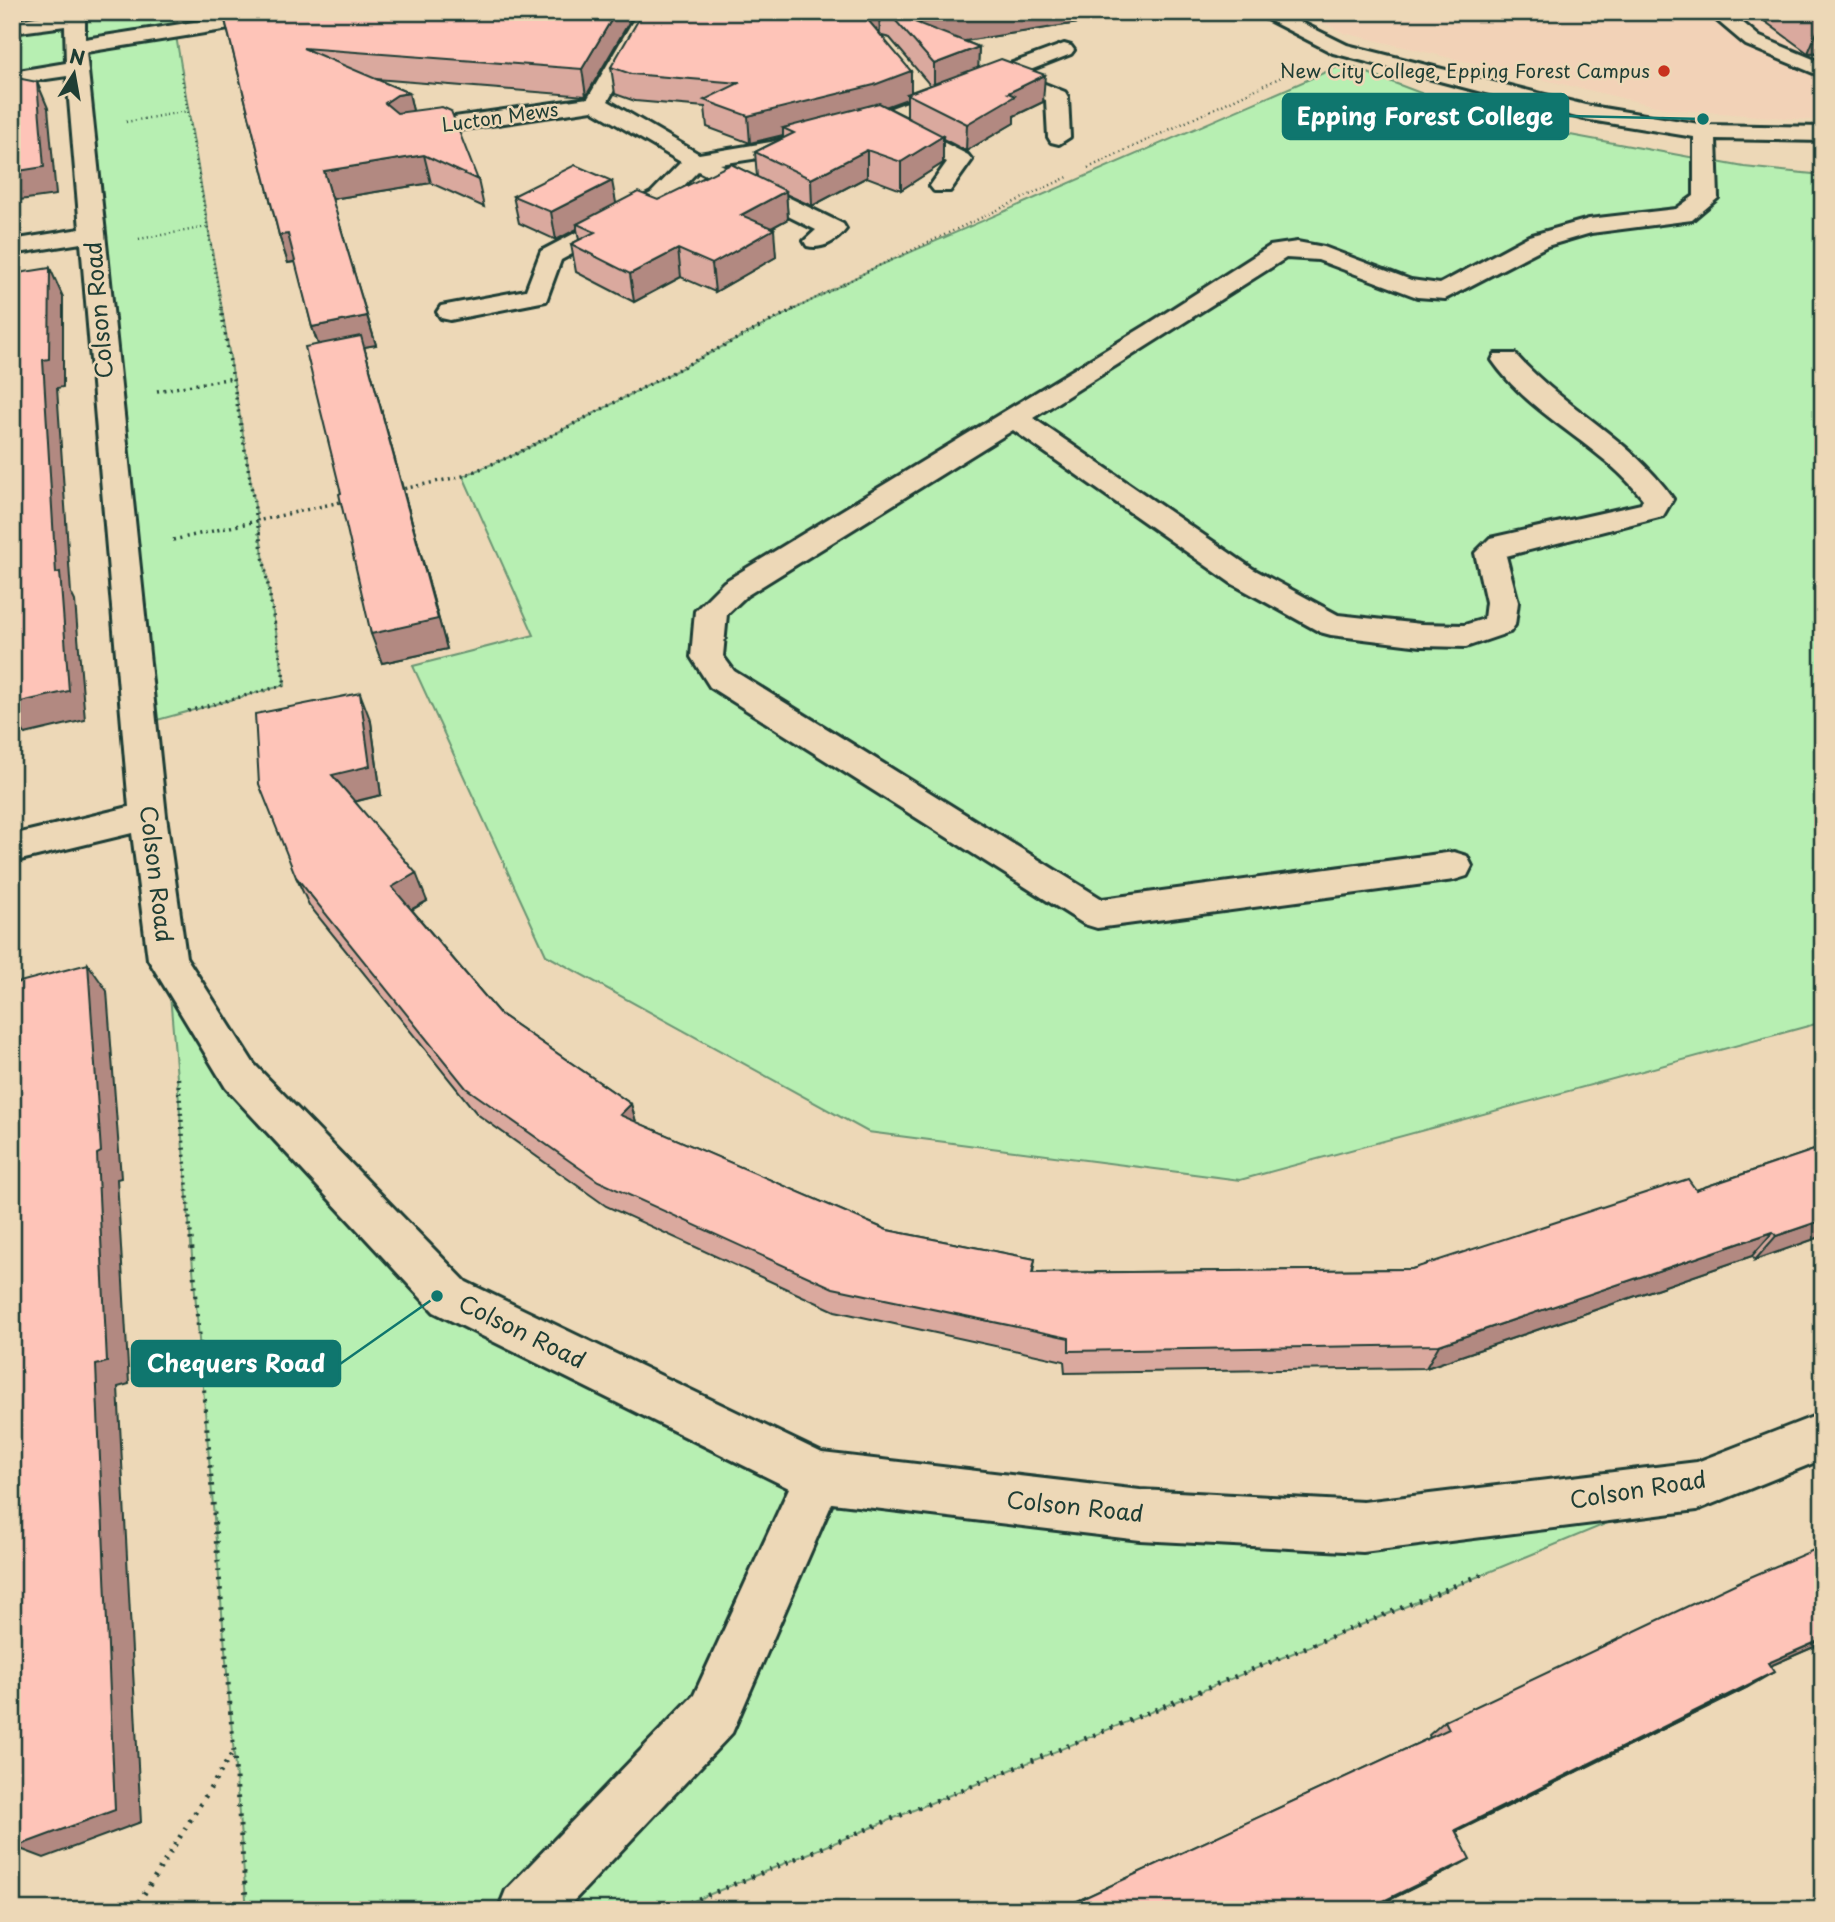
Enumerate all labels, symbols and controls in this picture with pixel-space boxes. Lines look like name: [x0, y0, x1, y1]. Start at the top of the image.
north arrow: [38, 38, 108, 108]
text: N: [67, 41, 87, 72]
place label: New City College, Epping Forest Campus: [1280, 56, 1650, 84]
marker: New City College, Epping Forest Campus: [1656, 63, 1672, 79]
street label: Lucton Mews: [440, 94, 560, 138]
callout: Epping Forest College: [1283, 94, 1568, 139]
text: Epping Forest College: [1297, 97, 1553, 133]
street label: Colson Road: [74, 240, 121, 380]
street label: Colson Road: [132, 803, 183, 944]
street label: Colson Road: [453, 1285, 592, 1377]
callout: Chequers Road: [132, 1341, 340, 1386]
text: Chequers Road: [147, 1344, 325, 1380]
street label: Colson Road: [1567, 1460, 1708, 1517]
street label: Colson Road: [1005, 1481, 1145, 1530]

